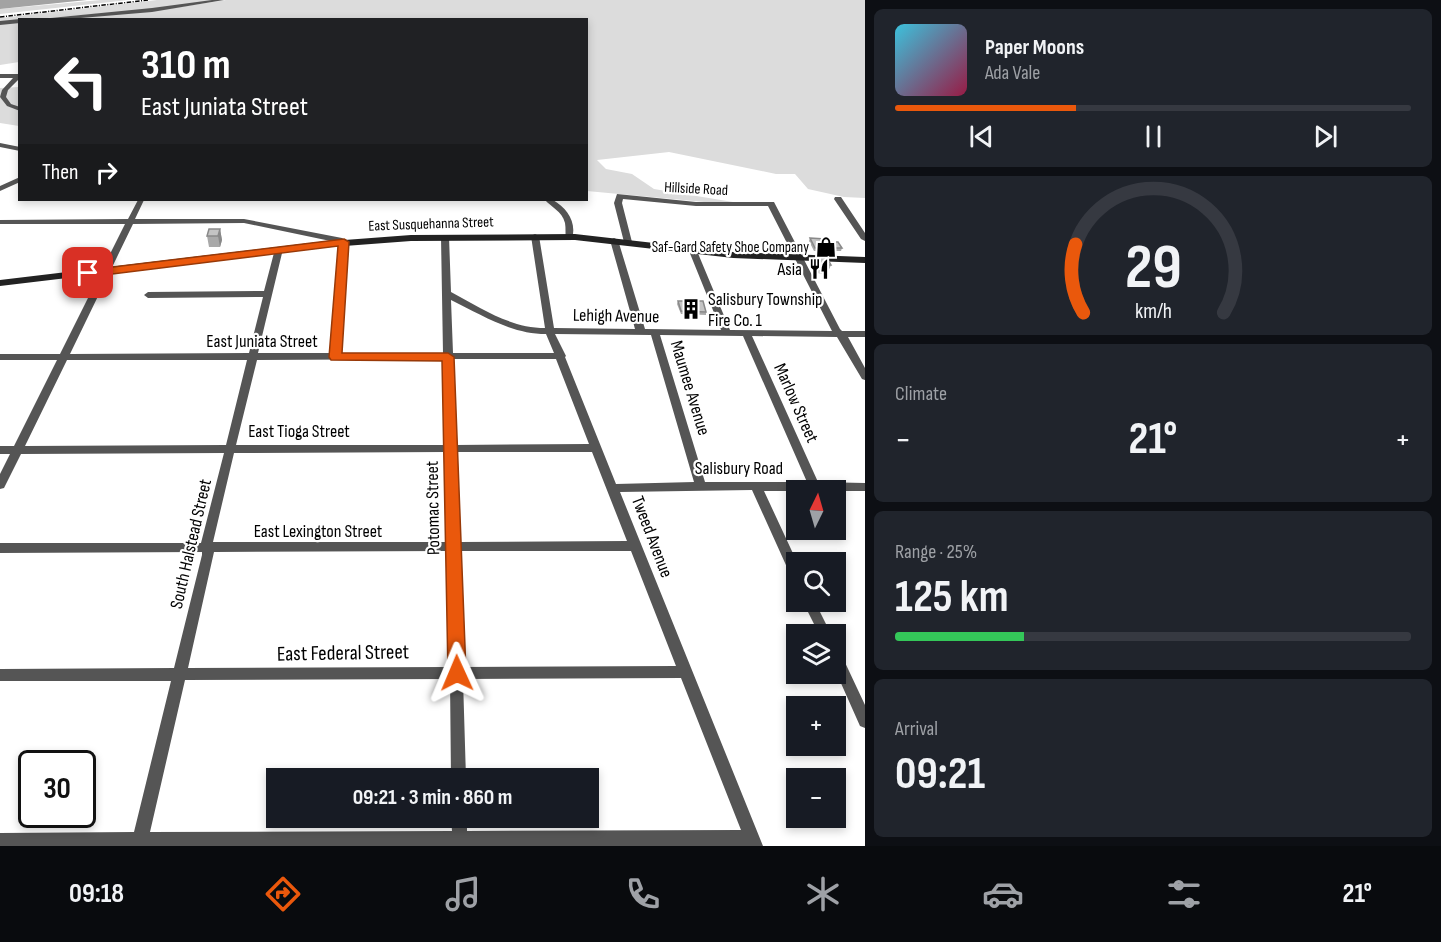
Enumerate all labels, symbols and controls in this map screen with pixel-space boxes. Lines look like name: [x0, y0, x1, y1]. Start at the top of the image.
text: Paper Moons: [985, 34, 1084, 61]
text: 310 m: [141, 40, 231, 91]
icon: left: [42, 42, 120, 120]
text: Ada Vale: [985, 61, 1040, 85]
text: East Juniata Street: [141, 91, 308, 123]
icon: previous: [965, 120, 998, 153]
icon: pause: [1137, 120, 1170, 153]
icon: next: [1309, 120, 1342, 153]
icon: right: [90, 156, 123, 189]
text: Then: [42, 159, 78, 186]
street label: Hillside Road: [664, 178, 728, 200]
street label: East Susquehanna Street: [368, 212, 494, 236]
text: 29: [1125, 231, 1181, 306]
shop icon: Saf-Gard Safety Shoe Company: [814, 235, 838, 259]
place label: Saf-Gard Safety Shoe Company: [652, 238, 809, 257]
pin: [62, 247, 113, 298]
icon: arrive: [71, 256, 104, 289]
restaurant icon: Asia: [807, 257, 831, 281]
place label: Asia: [777, 259, 802, 280]
place label: Salisbury Township Fire Co. 1: [708, 289, 823, 331]
building icon: Salisbury Township Fire Co. 1: [679, 297, 703, 321]
text: km/h: [1134, 299, 1172, 324]
street label: Lehigh Avenue: [573, 305, 659, 327]
street label: East Juniata Street: [206, 331, 318, 352]
street label: Maumee Avenue: [666, 338, 714, 438]
street label: Marlow Street: [769, 360, 823, 446]
text: Climate: [895, 382, 947, 406]
text: 21°: [1129, 412, 1177, 467]
text: −: [895, 420, 911, 460]
text: +: [1395, 420, 1411, 460]
street label: East Tioga Street: [248, 421, 350, 442]
street label: Salisbury Road: [695, 458, 783, 479]
street label: Potomac Street: [422, 460, 444, 555]
street label: South Halstead Street: [166, 477, 216, 611]
north arrow: [786, 480, 846, 540]
map controls: [786, 480, 846, 828]
street label: Tweed Avenue: [627, 493, 677, 581]
street label: East Lexington Street: [254, 521, 383, 542]
text: Range · 25%: [895, 540, 977, 564]
button: search: [786, 552, 846, 612]
text: 125 km: [895, 570, 1008, 625]
button: layers: [786, 624, 846, 684]
street label: East Federal Street: [277, 639, 409, 667]
position arrow: [425, 641, 489, 705]
button: +: [786, 696, 846, 756]
text: Arrival: [895, 717, 938, 741]
text: 09:21: [895, 747, 985, 802]
speed limit sign: 30: [18, 750, 96, 828]
button: −: [786, 768, 846, 828]
text: 09:21 · 3 min · 860 m: [353, 784, 512, 811]
icon: directions: [262, 873, 304, 915]
icon: music: [442, 873, 484, 915]
icon: phone: [622, 873, 664, 915]
icon: climate: [802, 873, 844, 915]
icon: car: [982, 873, 1024, 915]
icon: filters: [1163, 873, 1205, 915]
text: 09:18: [69, 878, 124, 910]
text: 21°: [1343, 878, 1372, 910]

